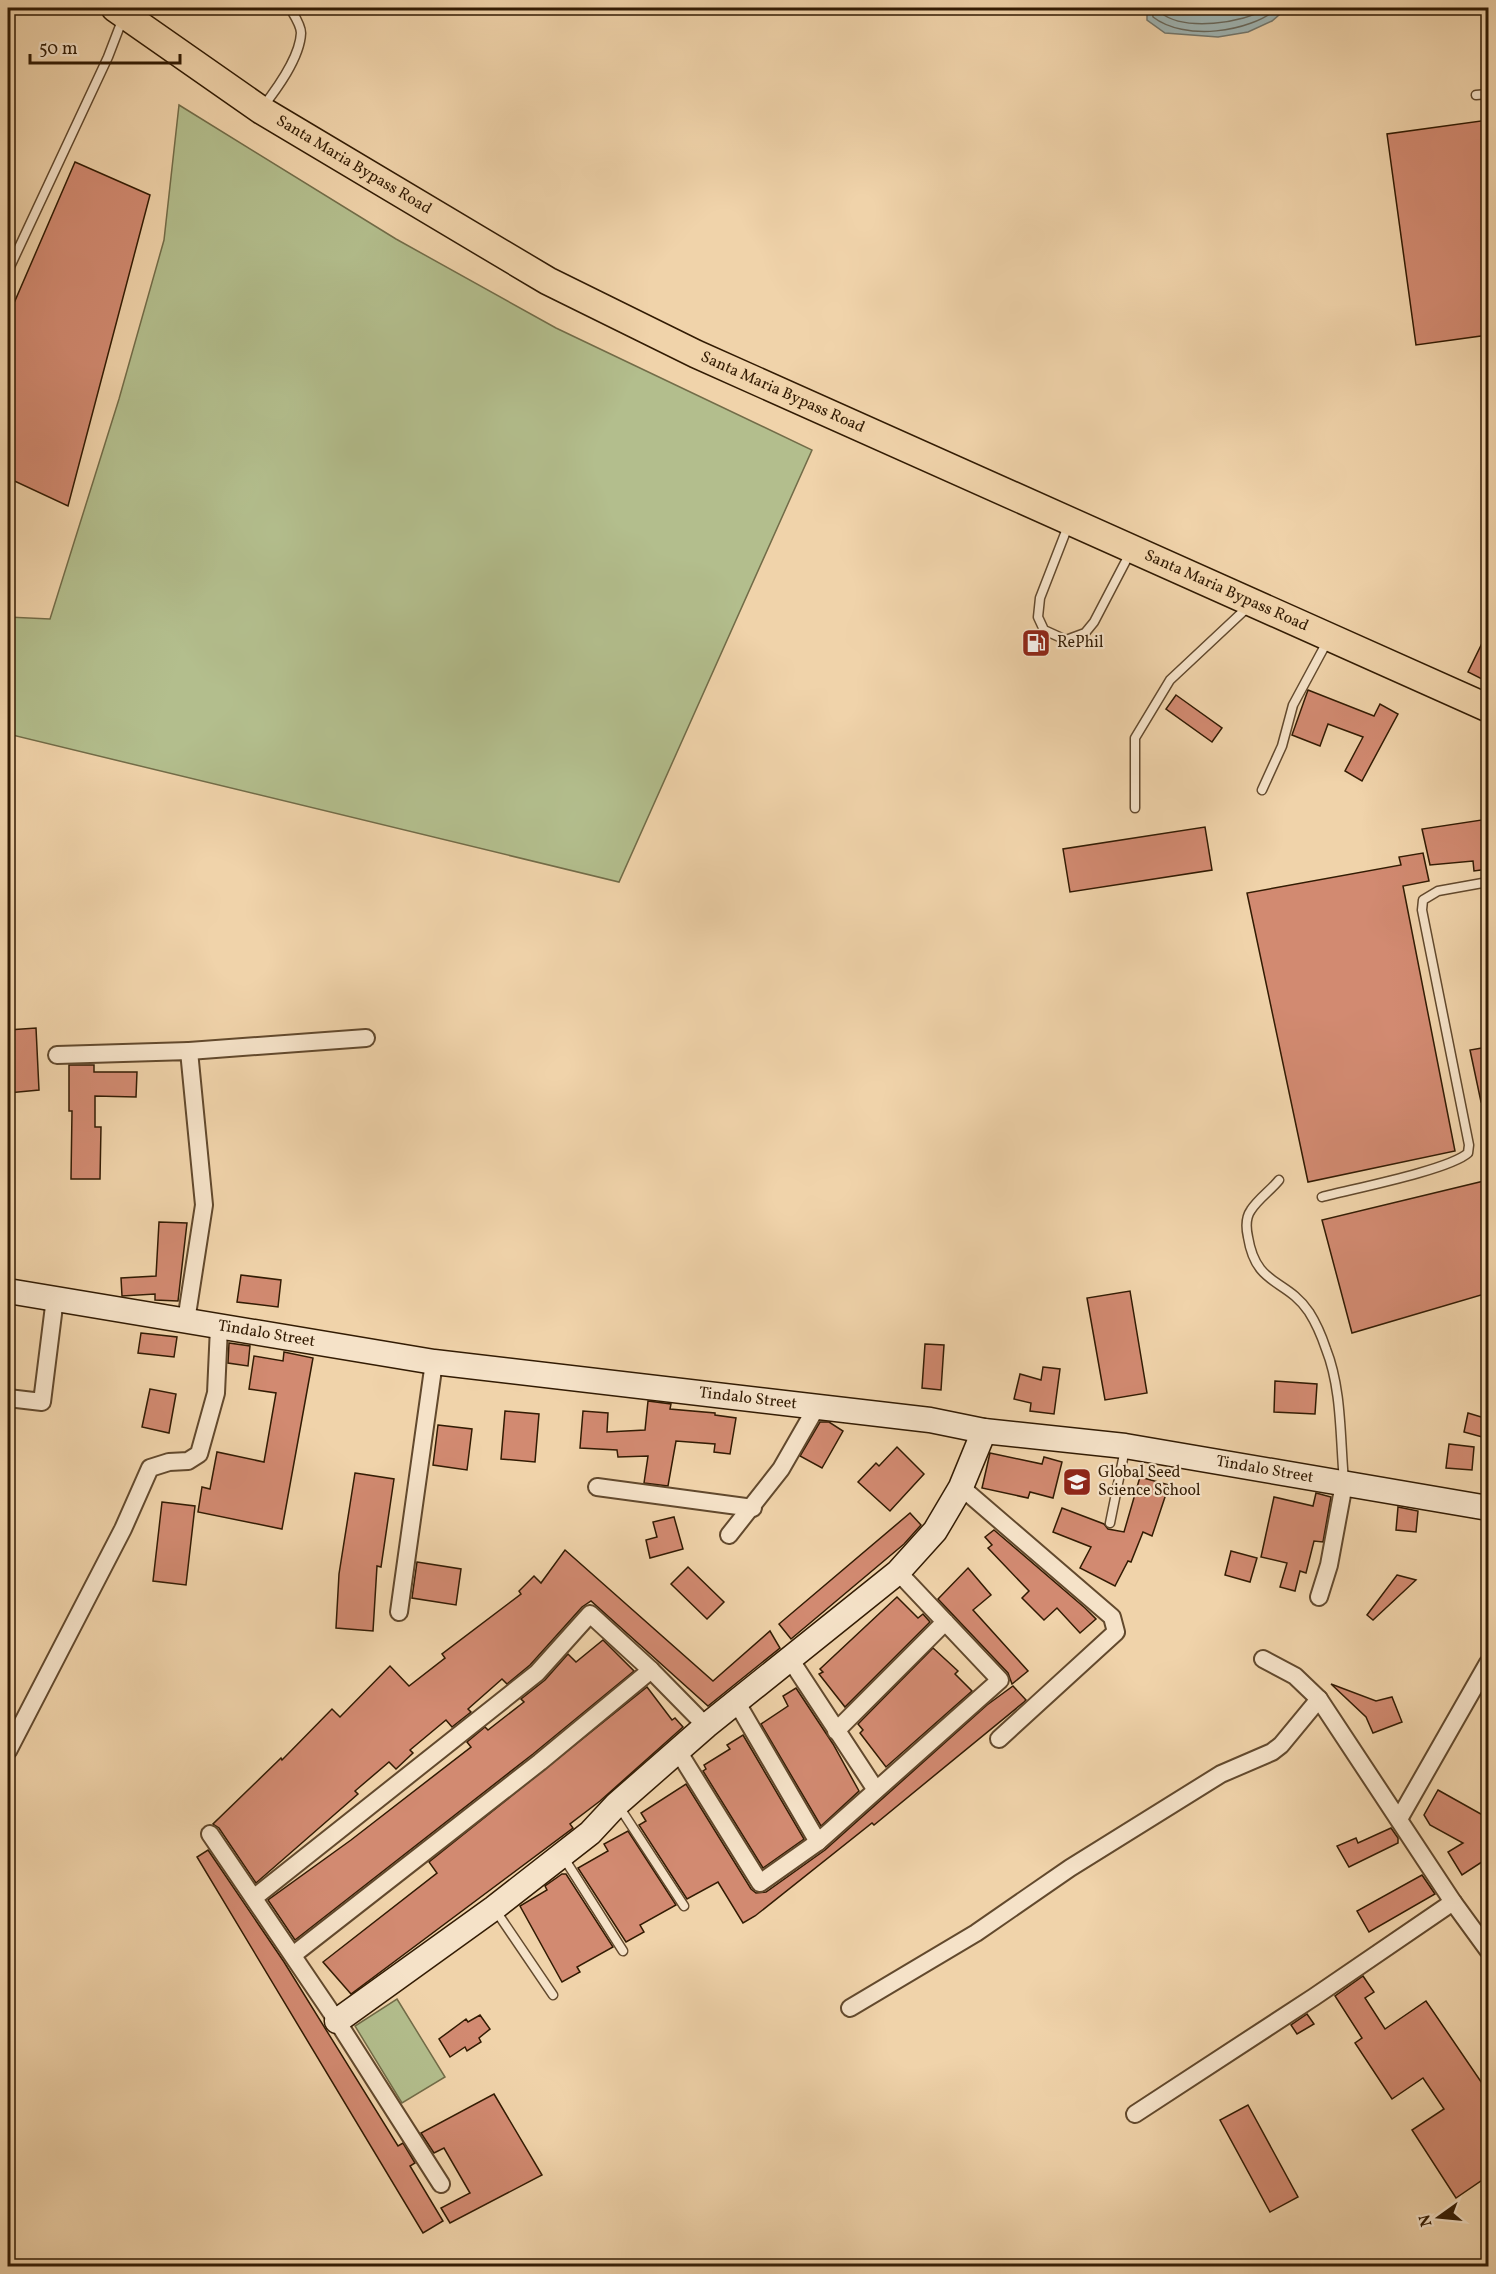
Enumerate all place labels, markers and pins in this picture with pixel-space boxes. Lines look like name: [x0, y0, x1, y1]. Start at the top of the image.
fuel station icon: RePhil: [1020, 627, 1052, 659]
place label: RePhil: [1057, 632, 1104, 654]
place label: Global Seed Science School: [1098, 1462, 1201, 1502]
school or university icon: Global Seed Science School: [1061, 1466, 1093, 1498]

